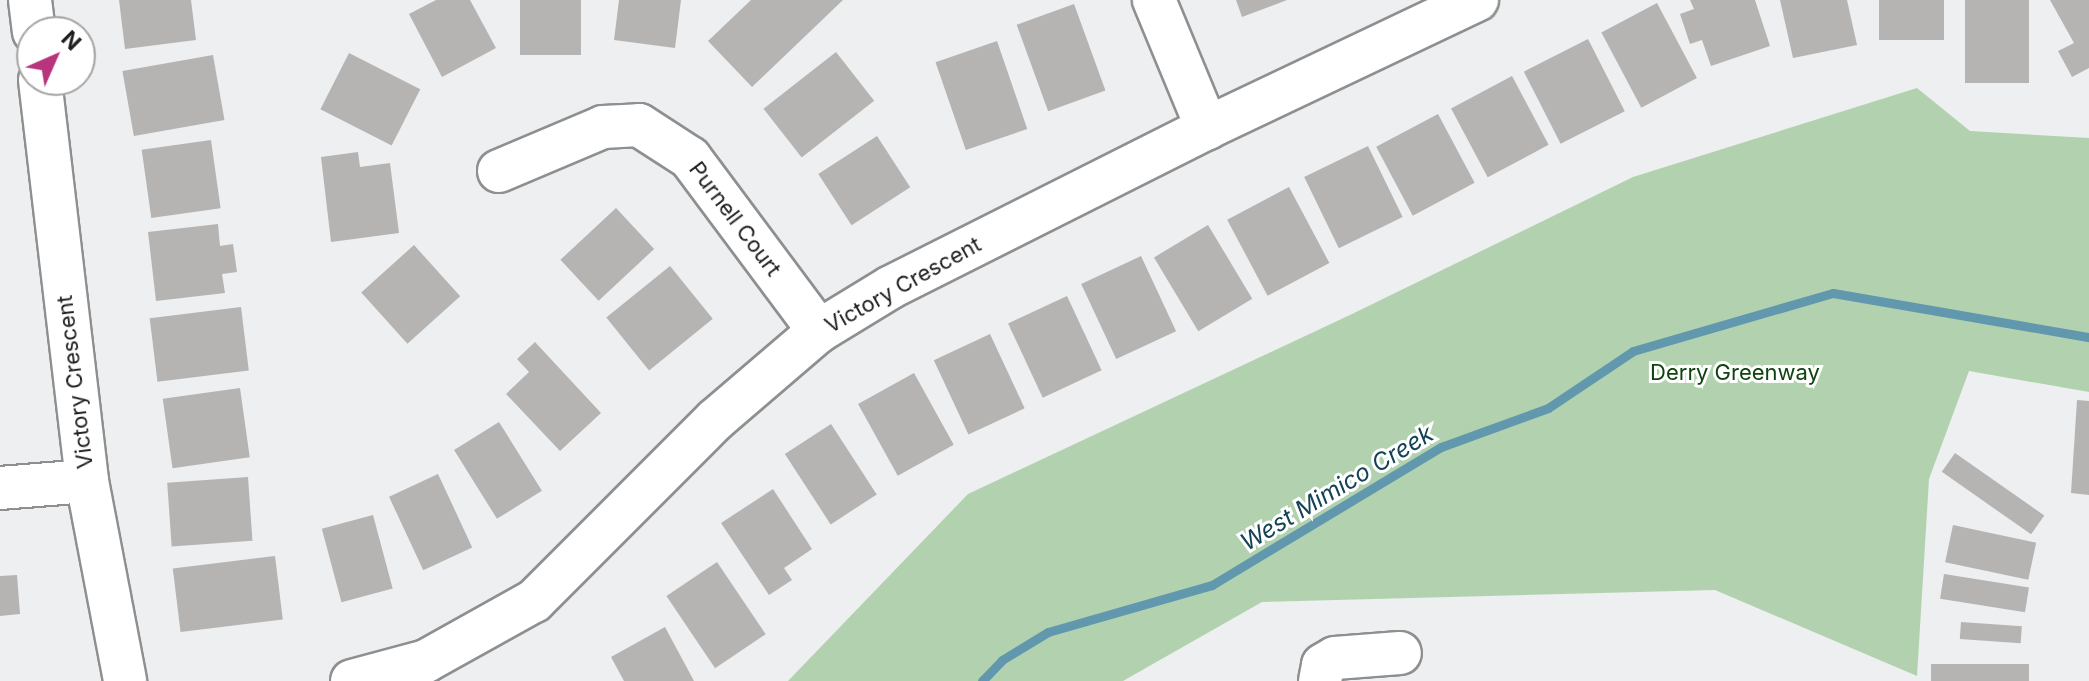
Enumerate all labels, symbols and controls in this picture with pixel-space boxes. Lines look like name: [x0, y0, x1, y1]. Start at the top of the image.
north arrow: [16, 16, 96, 96]
text: N: [56, 25, 87, 56]
street label: Purnell Court: [683, 157, 787, 281]
street label: Victory Crescent: [820, 231, 986, 339]
street label: Victory Crescent: [51, 294, 99, 470]
park label: Derry Greenway: [1650, 360, 1820, 386]
water label: West Mimico Creek: [1235, 419, 1439, 557]

